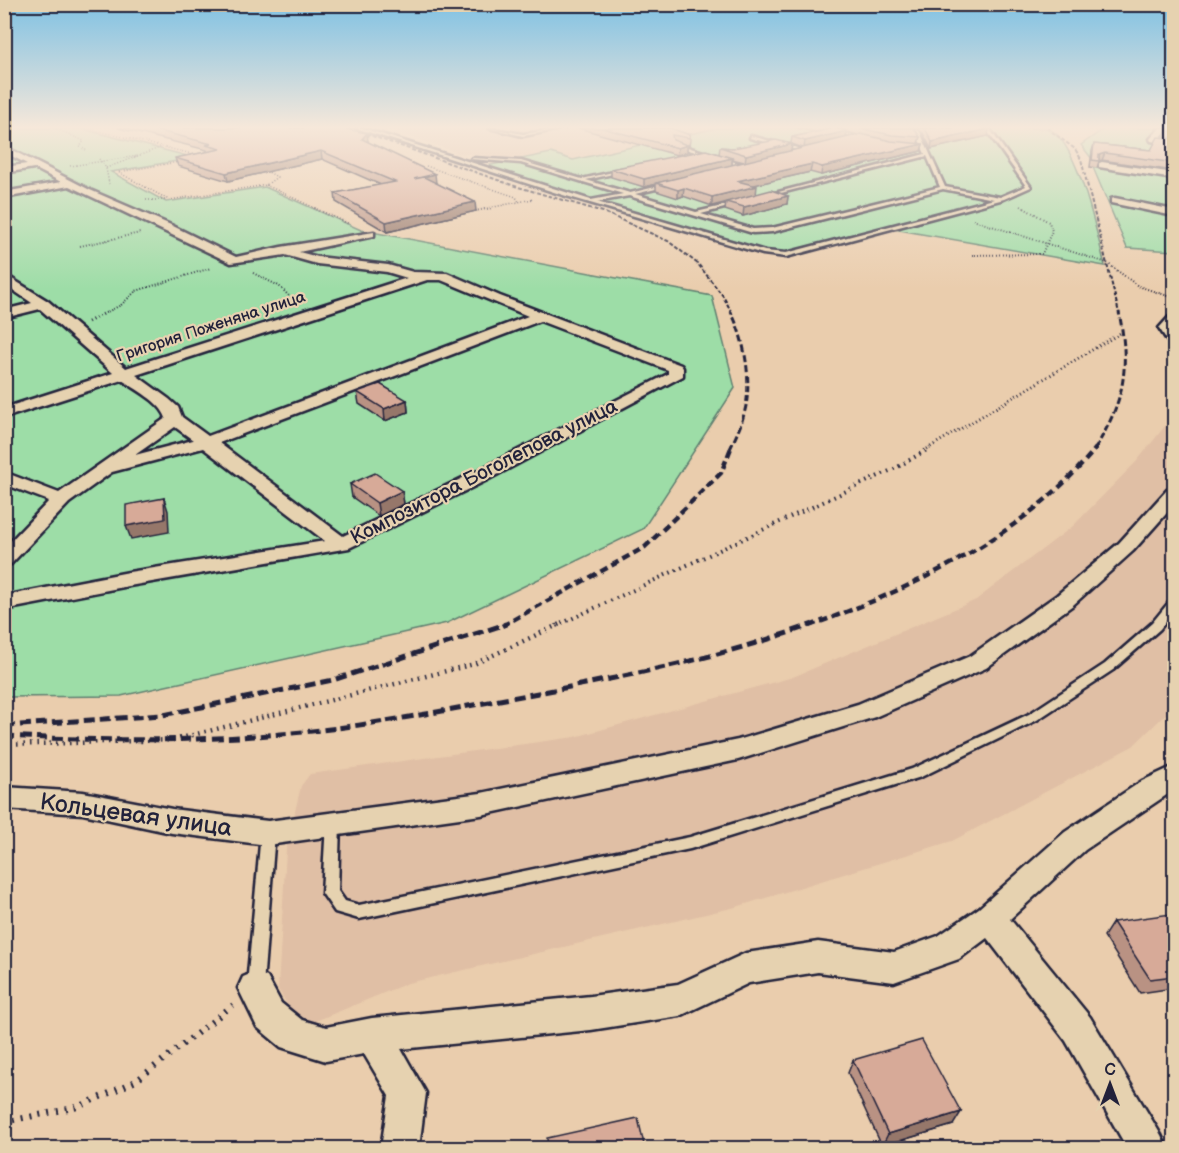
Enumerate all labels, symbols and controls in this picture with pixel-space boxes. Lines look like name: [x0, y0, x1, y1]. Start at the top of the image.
street label: Григория Поженяна улица: [114, 287, 308, 367]
street label: Композитора Боголепова улица: [347, 394, 622, 550]
street label: Кольцевая улица: [38, 787, 234, 843]
north arrow: [1080, 1054, 1140, 1114]
text: С: [1104, 1061, 1116, 1080]

